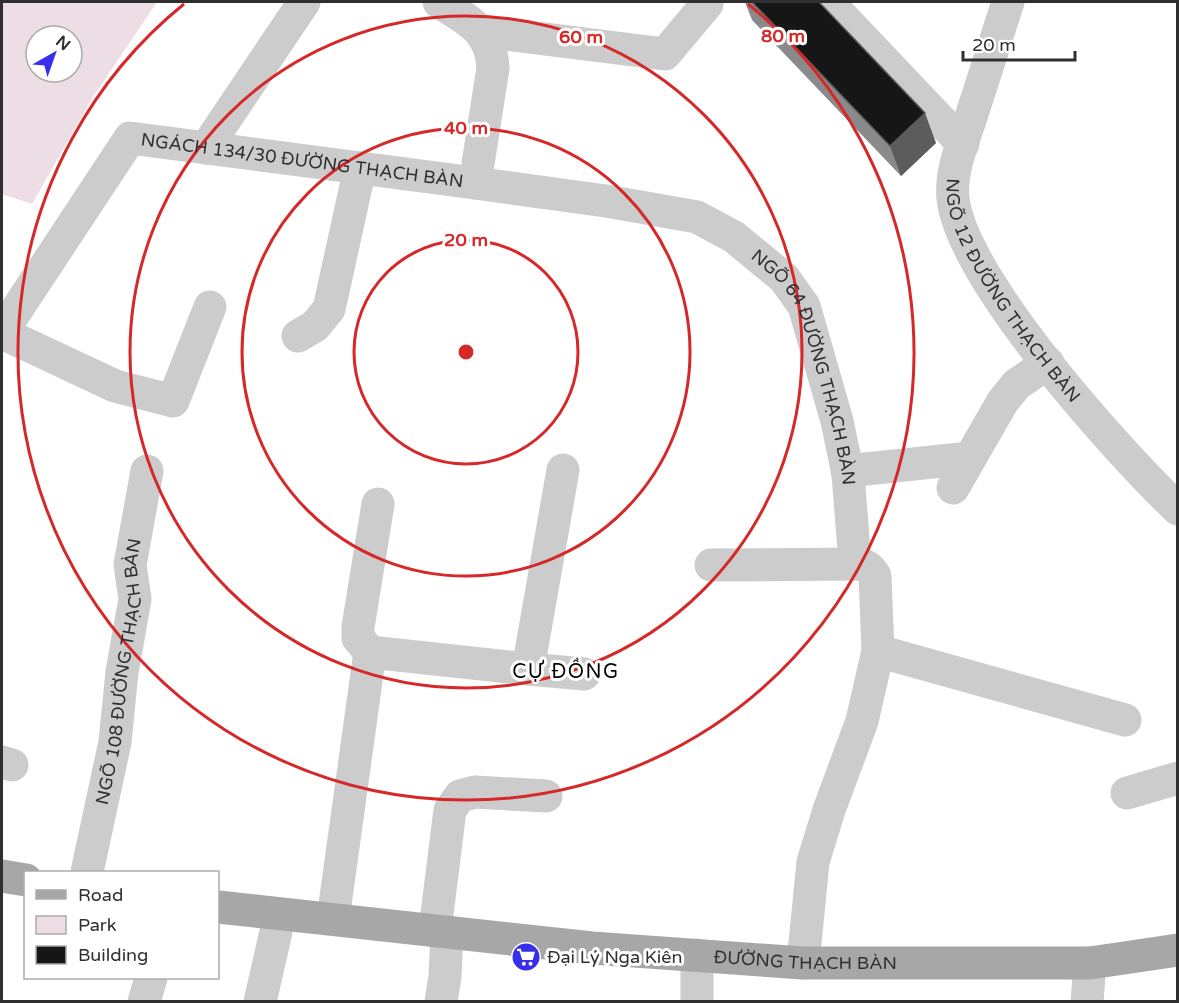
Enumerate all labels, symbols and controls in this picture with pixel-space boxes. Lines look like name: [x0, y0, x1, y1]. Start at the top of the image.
north arrow: [24, 24, 84, 84]
scale bar: [963, 24, 1076, 62]
text: 80 m: [761, 25, 805, 47]
text: 60 m: [559, 26, 603, 48]
text: N: [52, 31, 74, 55]
text: 20 m: [972, 34, 1016, 56]
text: 40 m: [444, 117, 488, 139]
street label: NGÁCH 134/30 ĐƯỜNG THẠCH BÀN: [140, 129, 465, 192]
street label: NGÕ 12 ĐƯỜNG THẠCH BÀN: [941, 178, 1085, 407]
text: 20 m: [444, 229, 488, 251]
street label: NGÕ 64 ĐƯỜNG THẠCH BÀN: [747, 245, 860, 486]
centre of rings: [456, 342, 476, 362]
street label: NGÕ 108 ĐƯỜNG THẠCH BÀN: [91, 536, 146, 807]
district label: CỰ ĐỒNG: [512, 657, 620, 684]
legend: [24, 871, 219, 979]
text: Road: [78, 884, 123, 906]
text: Park: [78, 914, 117, 936]
supermarket icon: Đại Lý Nga Kiên: [510, 941, 542, 973]
text: Building: [78, 944, 148, 966]
place label: Đại Lý Nga Kiên: [547, 946, 682, 968]
street label: ĐƯỜNG THẠCH BÀN: [713, 946, 897, 974]

